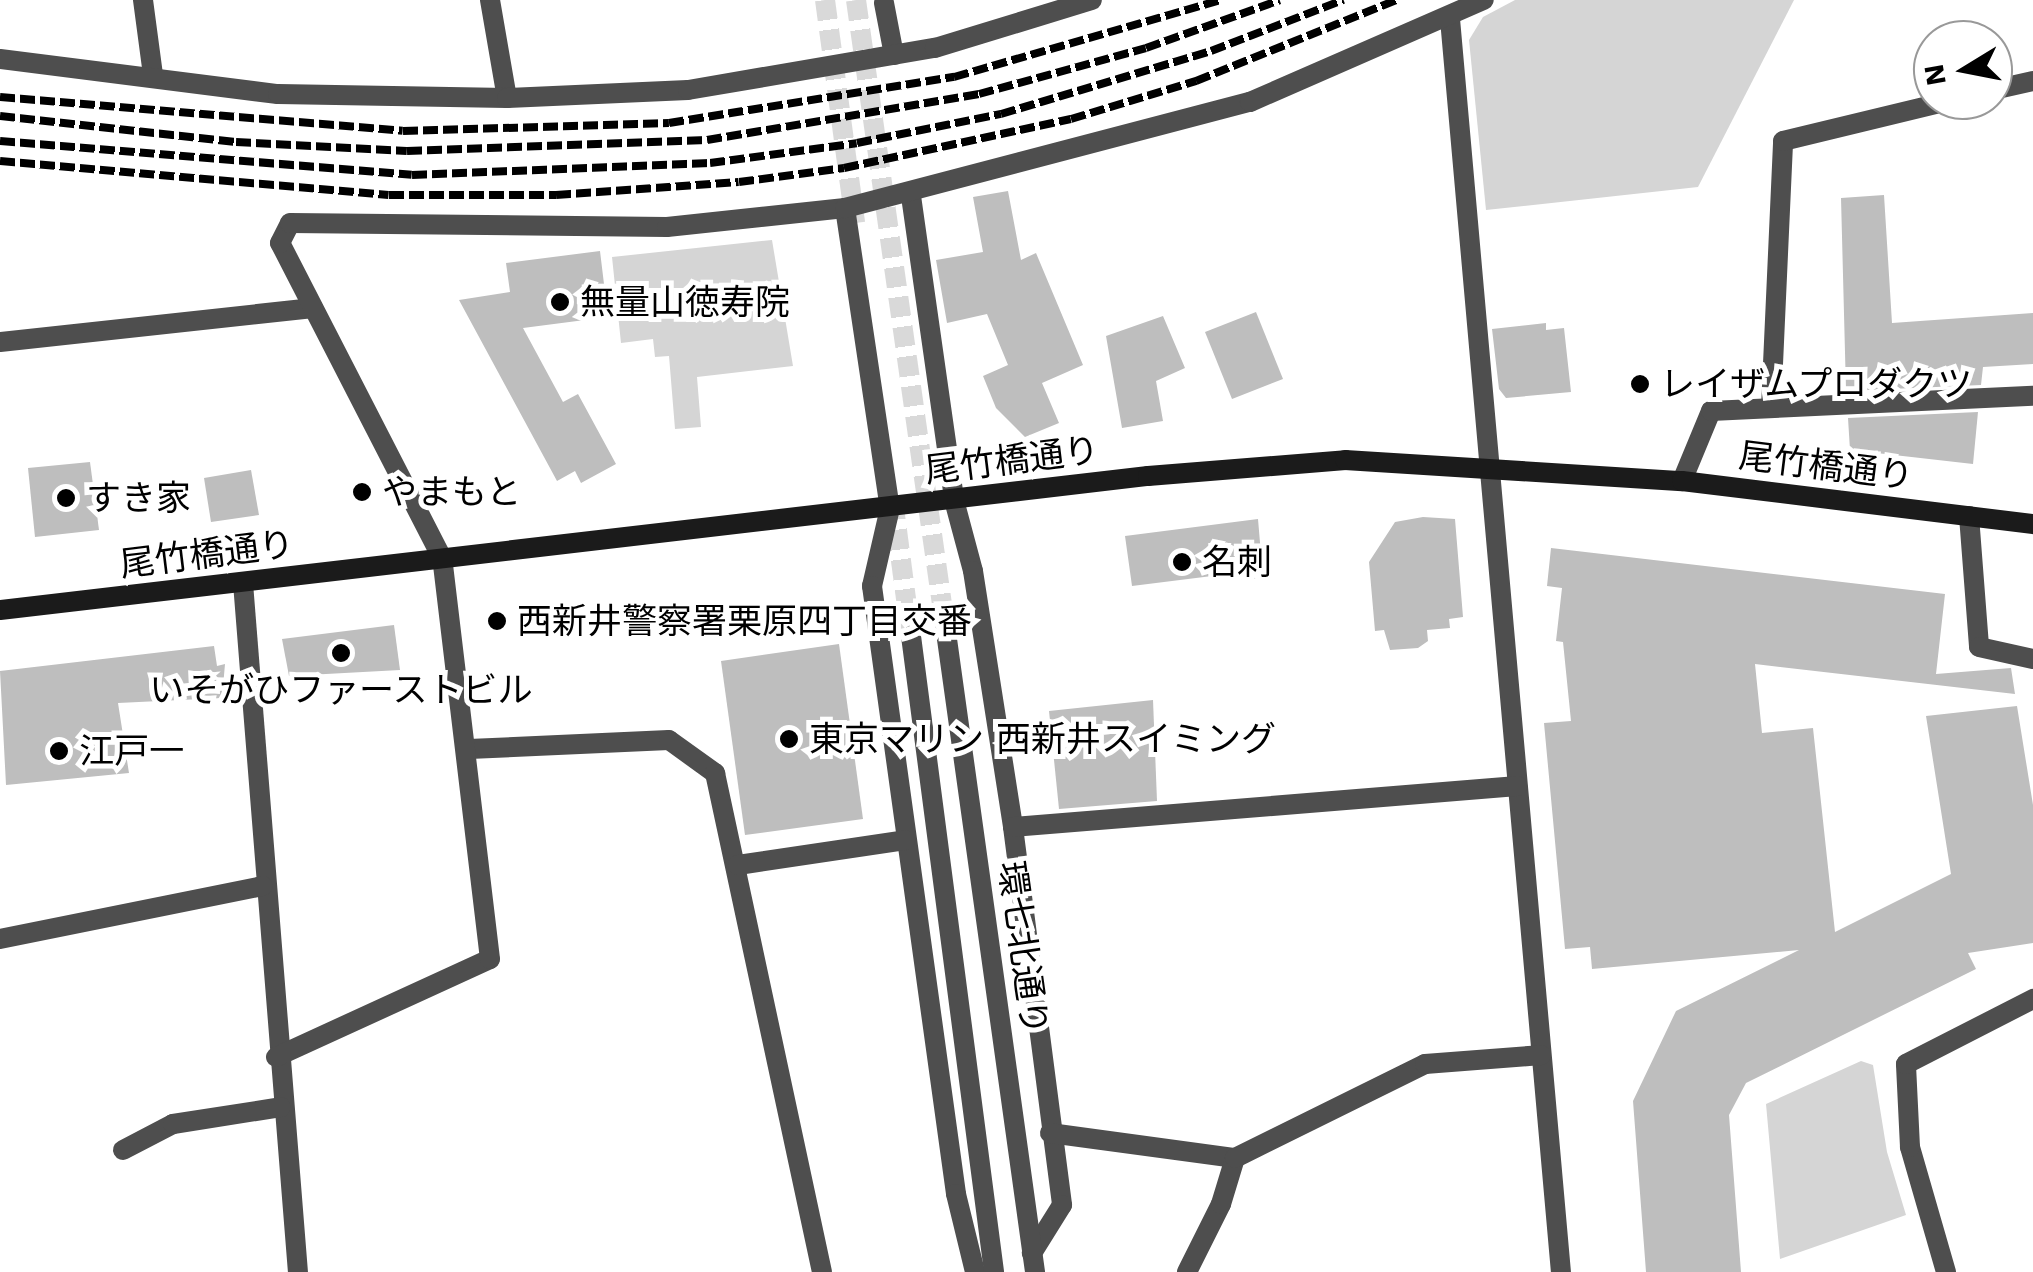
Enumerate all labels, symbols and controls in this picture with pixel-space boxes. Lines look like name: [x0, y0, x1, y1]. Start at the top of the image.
north arrow: [1913, 20, 2013, 120]
text: N: [1917, 62, 1953, 88]
place label: 無量山徳寿院: [580, 281, 790, 323]
marker: 無量山徳寿院: [549, 291, 571, 313]
place label: レイザムプロダクツ: [1660, 363, 1975, 405]
marker: レイザムプロダクツ: [1629, 373, 1651, 395]
street label: 尾竹橋通り: [923, 428, 1101, 492]
street label: 尾竹橋通り: [1737, 434, 1915, 498]
place label: やまもと: [382, 471, 522, 513]
place label: すき家: [86, 477, 191, 519]
marker: やまもと: [351, 481, 373, 503]
marker: すき家: [55, 487, 77, 509]
street label: 尾竹橋通り: [118, 522, 296, 586]
place label: 名刺: [1202, 541, 1272, 583]
marker: 名刺: [1171, 551, 1193, 573]
place label: 西新井警察署栗原四丁目交番: [517, 600, 972, 642]
marker: 西新井警察署栗原四丁目交番: [486, 610, 508, 632]
marker: いそがひファーストビル: [330, 642, 352, 664]
place label: いそがひファーストビル: [149, 669, 533, 711]
place label: 東京マリン 西新井スイミング: [809, 718, 1276, 760]
marker: 東京マリン 西新井スイミング: [778, 728, 800, 750]
place label: 江戸一: [79, 730, 184, 772]
marker: 江戸一: [48, 740, 70, 762]
street label: 環七北通り: [990, 858, 1056, 1038]

